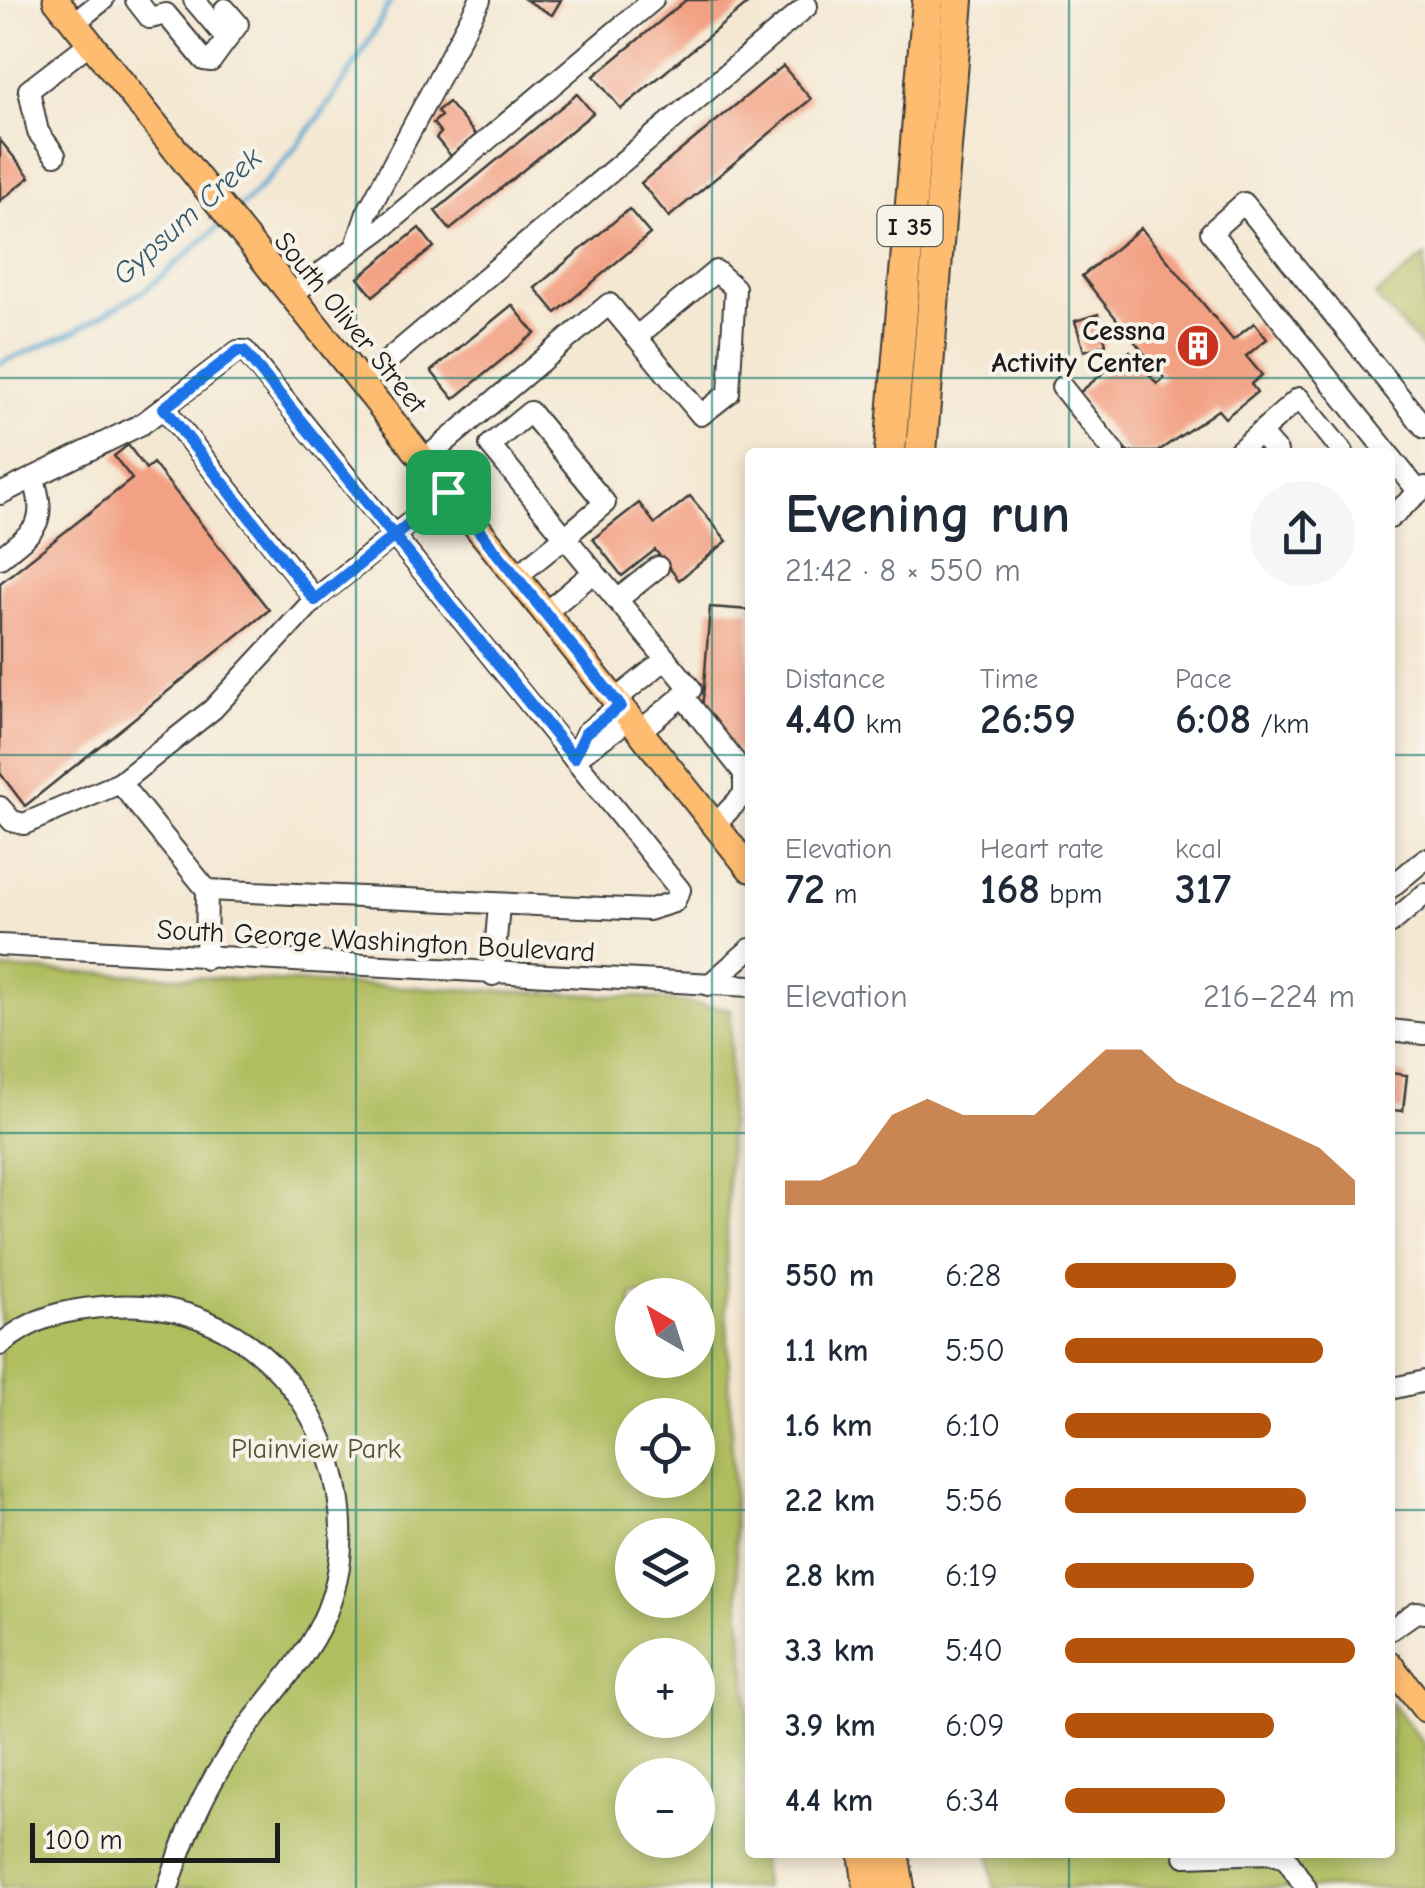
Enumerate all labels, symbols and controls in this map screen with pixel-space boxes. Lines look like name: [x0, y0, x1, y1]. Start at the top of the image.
water label: Gypsum Creek: [106, 140, 269, 292]
road number: I 35: [878, 206, 942, 246]
street label: South Oliver Street: [268, 226, 434, 420]
place label: Cessna Activity Center: [991, 315, 1167, 379]
building icon: Cessna Activity Center: [1175, 323, 1221, 369]
pin: [406, 450, 491, 535]
icon: arrive: [421, 465, 476, 520]
button: share: [1250, 481, 1355, 586]
text: Evening run: [785, 482, 1070, 546]
text: 21:42 · 8 × 550 m: [785, 552, 1021, 589]
text: Distance: [785, 663, 885, 695]
text: Time: [980, 663, 1038, 695]
text: Pace: [1175, 663, 1231, 695]
text: 4.40: [785, 695, 856, 744]
text: 26:59: [980, 695, 1076, 744]
text: 6:08: [1175, 695, 1251, 744]
text: km: [856, 708, 902, 740]
text: /km: [1251, 708, 1309, 740]
text: Elevation: [785, 833, 892, 865]
text: Heart rate: [980, 833, 1103, 865]
text: kcal: [1175, 833, 1222, 865]
text: 72: [785, 865, 825, 914]
text: 168: [980, 865, 1040, 914]
text: 317: [1175, 865, 1231, 914]
text: m: [825, 878, 857, 910]
text: bpm: [1040, 878, 1102, 910]
street label: South George Washington Boulevard: [156, 914, 596, 968]
text: Elevation: [785, 978, 908, 1015]
text: 216–224 m: [1203, 978, 1355, 1015]
text: 550 m: [785, 1257, 874, 1294]
text: 6:28: [945, 1257, 1001, 1294]
north arrow: [615, 1278, 715, 1378]
map controls: [615, 1278, 715, 1858]
text: 1.1 km: [785, 1332, 868, 1369]
text: 5:50: [945, 1332, 1005, 1369]
button: locate: [615, 1398, 715, 1498]
text: 1.6 km: [785, 1407, 873, 1444]
text: 6:10: [945, 1407, 1000, 1444]
park label: Plainview Park: [231, 1433, 401, 1465]
text: 2.2 km: [785, 1482, 875, 1519]
text: 5:56: [945, 1482, 1003, 1519]
button: layers: [615, 1518, 715, 1618]
text: 2.8 km: [785, 1557, 876, 1594]
text: 6:19: [945, 1557, 998, 1594]
text: 3.3 km: [785, 1632, 875, 1669]
text: 5:40: [945, 1632, 1003, 1669]
button: +: [615, 1638, 715, 1738]
text: 3.9 km: [785, 1707, 876, 1744]
text: 6:09: [945, 1707, 1005, 1744]
button: −: [615, 1758, 715, 1858]
text: 4.4 km: [785, 1782, 873, 1819]
text: 6:34: [945, 1782, 1000, 1819]
scale bar: [30, 1818, 280, 1862]
text: 100 m: [45, 1824, 123, 1856]

